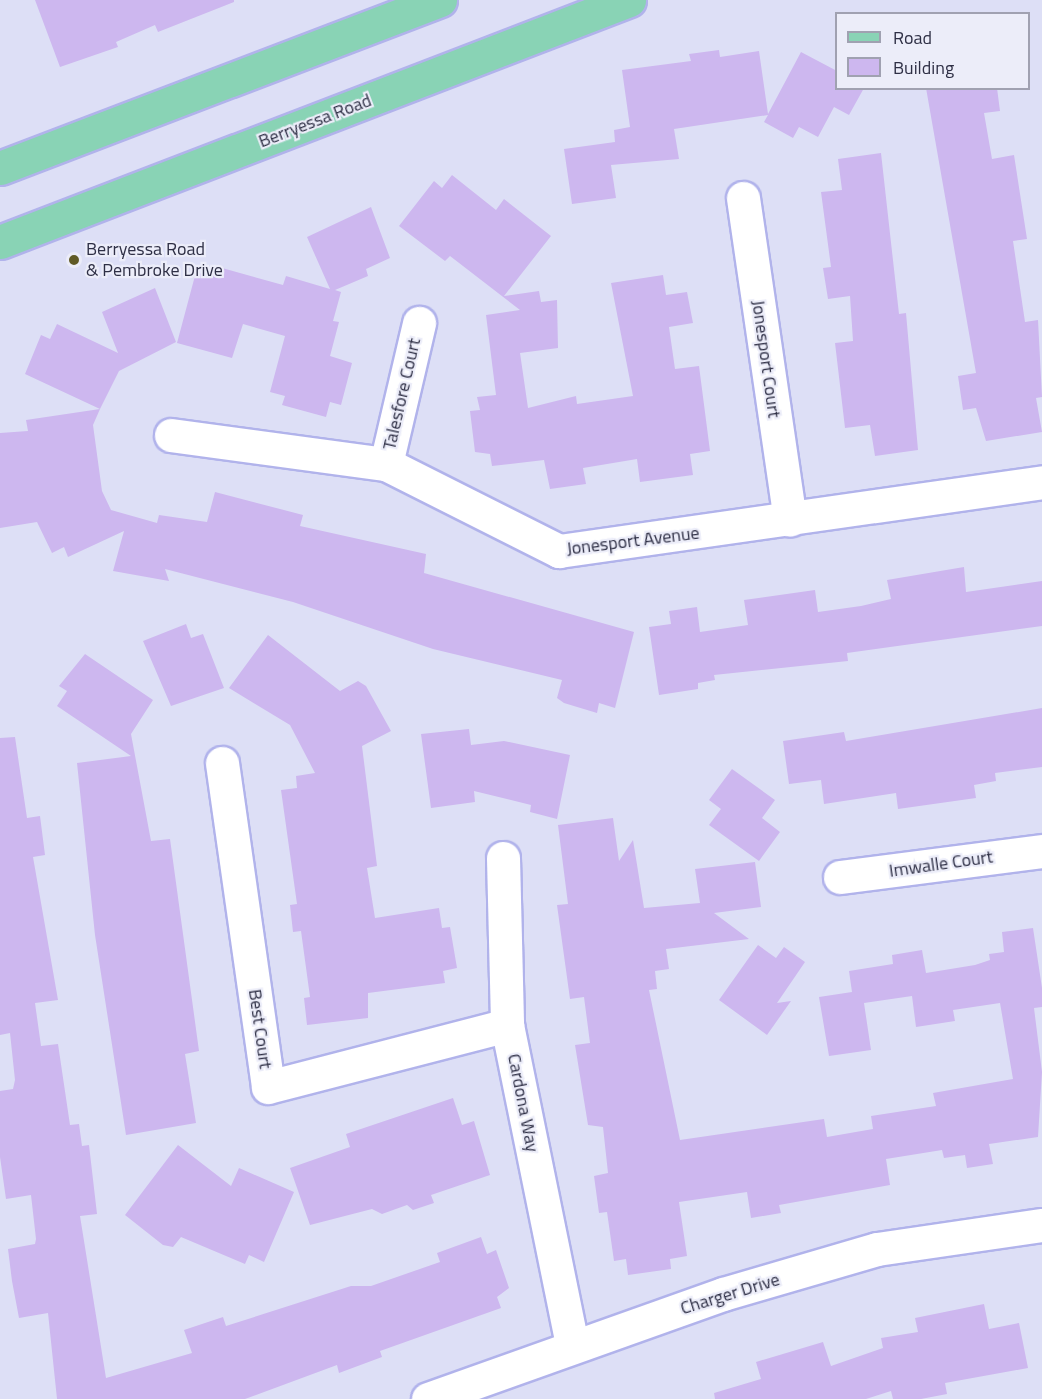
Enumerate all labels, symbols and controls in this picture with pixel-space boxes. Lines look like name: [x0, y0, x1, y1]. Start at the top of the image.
legend: [835, 12, 1030, 90]
text: Road: [893, 24, 932, 51]
text: Building: [893, 54, 954, 81]
street label: Berryessa Road: [256, 90, 374, 152]
place label: Berryessa Road & Pembroke Drive: [86, 239, 223, 282]
marker: Berryessa Road & Pembroke Drive: [67, 253, 81, 267]
street label: Jonesport Court: [747, 299, 785, 419]
street label: Talesfore Court: [379, 336, 425, 452]
street label: Jonesport Avenue: [565, 522, 701, 560]
street label: Imwalle Court: [888, 846, 994, 882]
street label: Best Court: [244, 988, 276, 1070]
street label: Cardona Way: [503, 1052, 543, 1154]
street label: Charger Drive: [678, 1269, 782, 1319]

